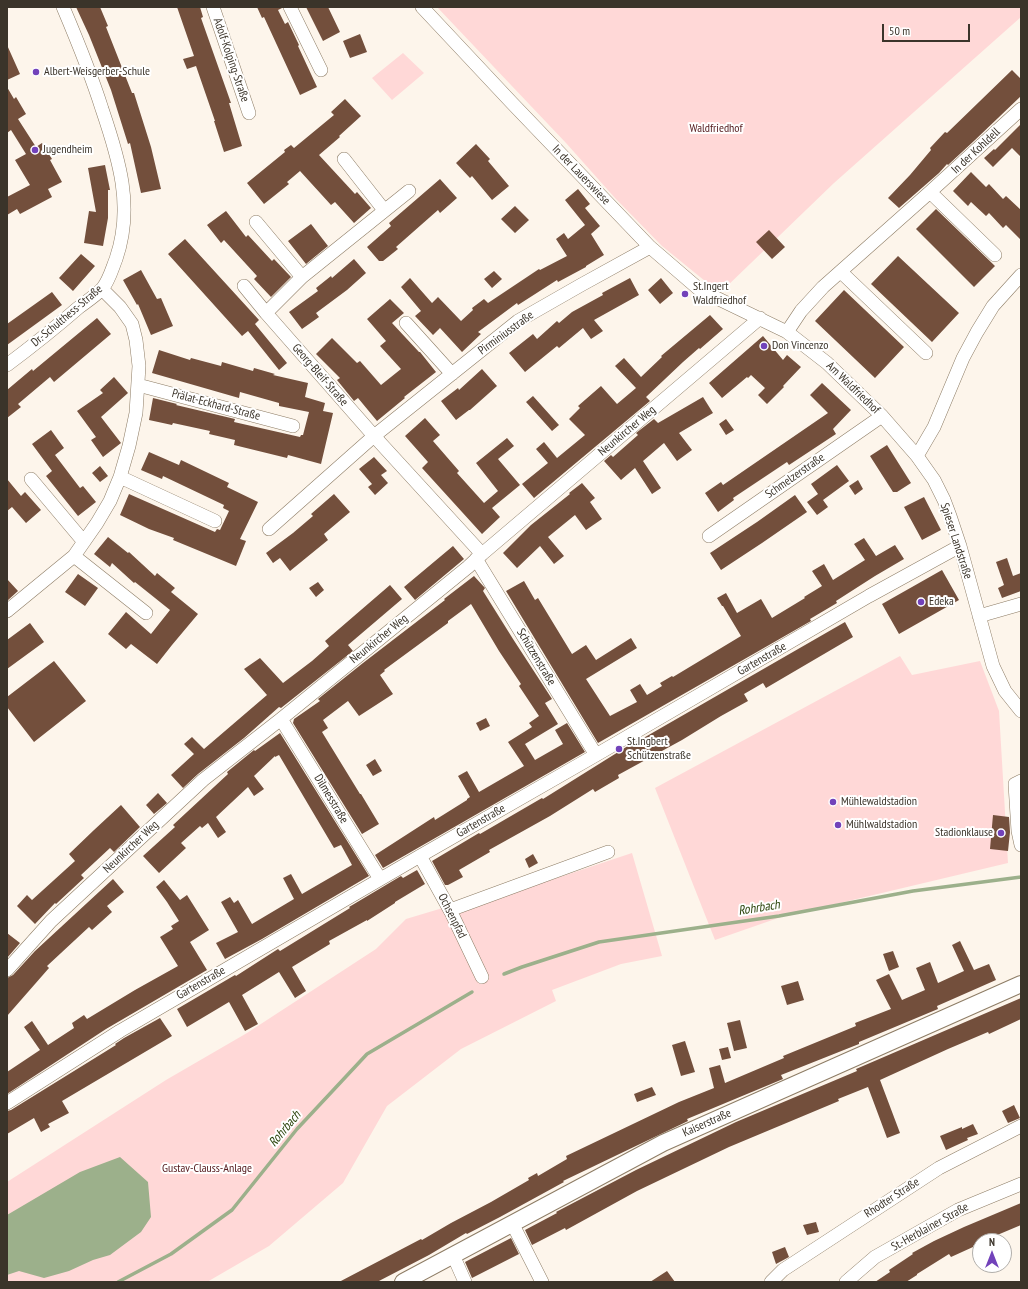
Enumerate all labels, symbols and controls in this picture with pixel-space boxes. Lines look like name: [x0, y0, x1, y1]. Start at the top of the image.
street label: Adolf-Kolping-Straße: [210, 16, 252, 104]
scale bar: [884, 16, 972, 42]
text: 50 m: [889, 23, 910, 38]
place label: Albert-Weisgerber-Schule: [44, 65, 150, 79]
marker: Albert-Weisgerber-Schule: [31, 67, 41, 77]
park label: Waldfriedhof: [689, 122, 743, 136]
street label: In der Kohldell: [949, 125, 1003, 177]
street label: In der Lauerswiese: [549, 142, 613, 208]
place label: Jugendheim: [43, 143, 92, 157]
marker: Jugendheim: [30, 145, 40, 155]
place label: St.Ingert Waldfriedhof: [693, 280, 746, 308]
street label: Dr.-Schulthess-Straße: [28, 282, 106, 350]
marker: St.Ingert Waldfriedhof: [680, 289, 690, 299]
street label: Pirminiusstraße: [475, 308, 537, 358]
place label: Don Vincenzo: [772, 339, 828, 353]
street label: Georg-Bleif-Straße: [289, 341, 351, 409]
marker: Don Vincenzo: [759, 341, 769, 351]
street label: Am Waldfriedhof: [823, 359, 883, 417]
street label: Prälat-Eckhard-Straße: [170, 386, 262, 424]
street label: Neunkircher Weg: [595, 403, 659, 459]
street label: Schmelzerstraße: [763, 450, 827, 502]
street label: Spieser Landstraße: [937, 501, 975, 581]
place label: Edeka: [929, 595, 954, 609]
marker: Edeka: [916, 597, 926, 607]
street label: Neunkircher Weg: [347, 611, 411, 667]
street label: Schützenstraße: [513, 626, 559, 688]
street label: Gartenstraße: [735, 639, 789, 679]
place label: St.Ingbert Schützenstraße: [627, 735, 691, 763]
marker: St.Ingbert Schützenstraße: [614, 744, 624, 754]
street label: Dilmesstraße: [311, 772, 351, 826]
place label: Mühlewaldstadion: [841, 795, 917, 809]
marker: Mühlewaldstadion: [828, 797, 838, 807]
street label: Gartenstraße: [454, 801, 508, 841]
street label: Neunkircher Weg: [100, 818, 162, 876]
place label: Mühlwaldstadion: [846, 818, 917, 832]
marker: Mühlwaldstadion: [833, 820, 843, 830]
place label: Stadionklause: [935, 826, 993, 840]
marker: Stadionklause: [996, 828, 1006, 838]
street label: Ochsenpfad: [435, 891, 469, 941]
water label: Rohrbach: [737, 897, 781, 919]
street label: Gartenstraße: [174, 963, 228, 1003]
street label: Kaiserstraße: [680, 1106, 734, 1140]
water label: Rohrbach: [266, 1108, 304, 1150]
park label: Gustav-Clauss-Anlage: [162, 1162, 252, 1176]
street label: Rhodter Straße: [862, 1175, 922, 1221]
street label: St.-Herblainer Straße: [889, 1200, 971, 1254]
north arrow: [972, 1233, 1012, 1273]
text: N: [989, 1235, 995, 1249]

